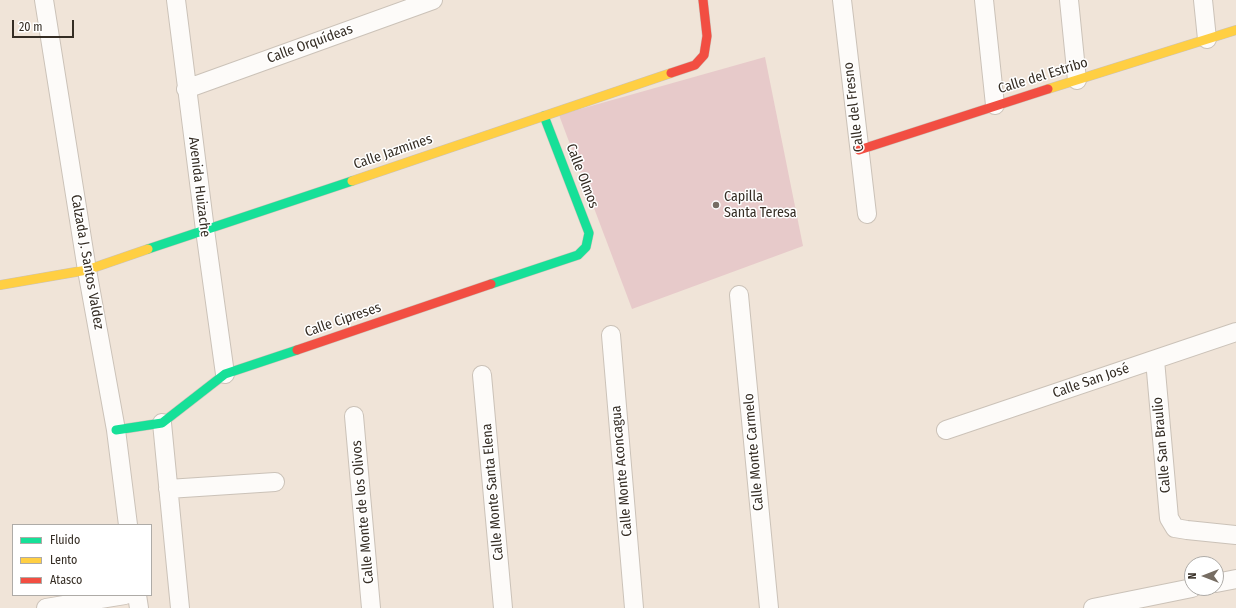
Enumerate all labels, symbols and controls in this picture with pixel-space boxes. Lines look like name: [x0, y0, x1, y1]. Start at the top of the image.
scale bar: [14, 12, 76, 38]
text: 20 m: [19, 20, 43, 34]
street label: Calle Orquídeas: [265, 21, 355, 67]
street label: Calle del Estribo: [996, 54, 1090, 98]
street label: Calle del Fresno: [840, 61, 868, 153]
street label: Calle Jazmines: [351, 131, 435, 173]
street label: Avenida Huizache: [185, 136, 213, 238]
street label: Calle Olmos: [562, 141, 602, 211]
place label: Capilla Santa Teresa: [724, 189, 797, 222]
street label: Calzada J. Santos Valdez: [67, 193, 107, 331]
marker: Capilla Santa Teresa: [711, 200, 721, 210]
street label: Calle Cipreses: [303, 299, 383, 341]
street label: Calle San José: [1051, 360, 1131, 402]
street label: Calle Monte Carmelo: [740, 393, 768, 511]
street label: Calle San Braulio: [1149, 396, 1175, 494]
street label: Calle Monte Aconcagua: [608, 405, 636, 537]
street label: Calle Monte Santa Elena: [479, 423, 507, 561]
street label: Calle Monte de los Olivos: [348, 440, 378, 584]
legend: [12, 524, 152, 596]
text: Fluido: [50, 533, 80, 547]
text: Lento: [50, 553, 77, 567]
north arrow: [1184, 556, 1224, 596]
text: Atasco: [50, 573, 82, 587]
text: N: [1186, 573, 1199, 579]

